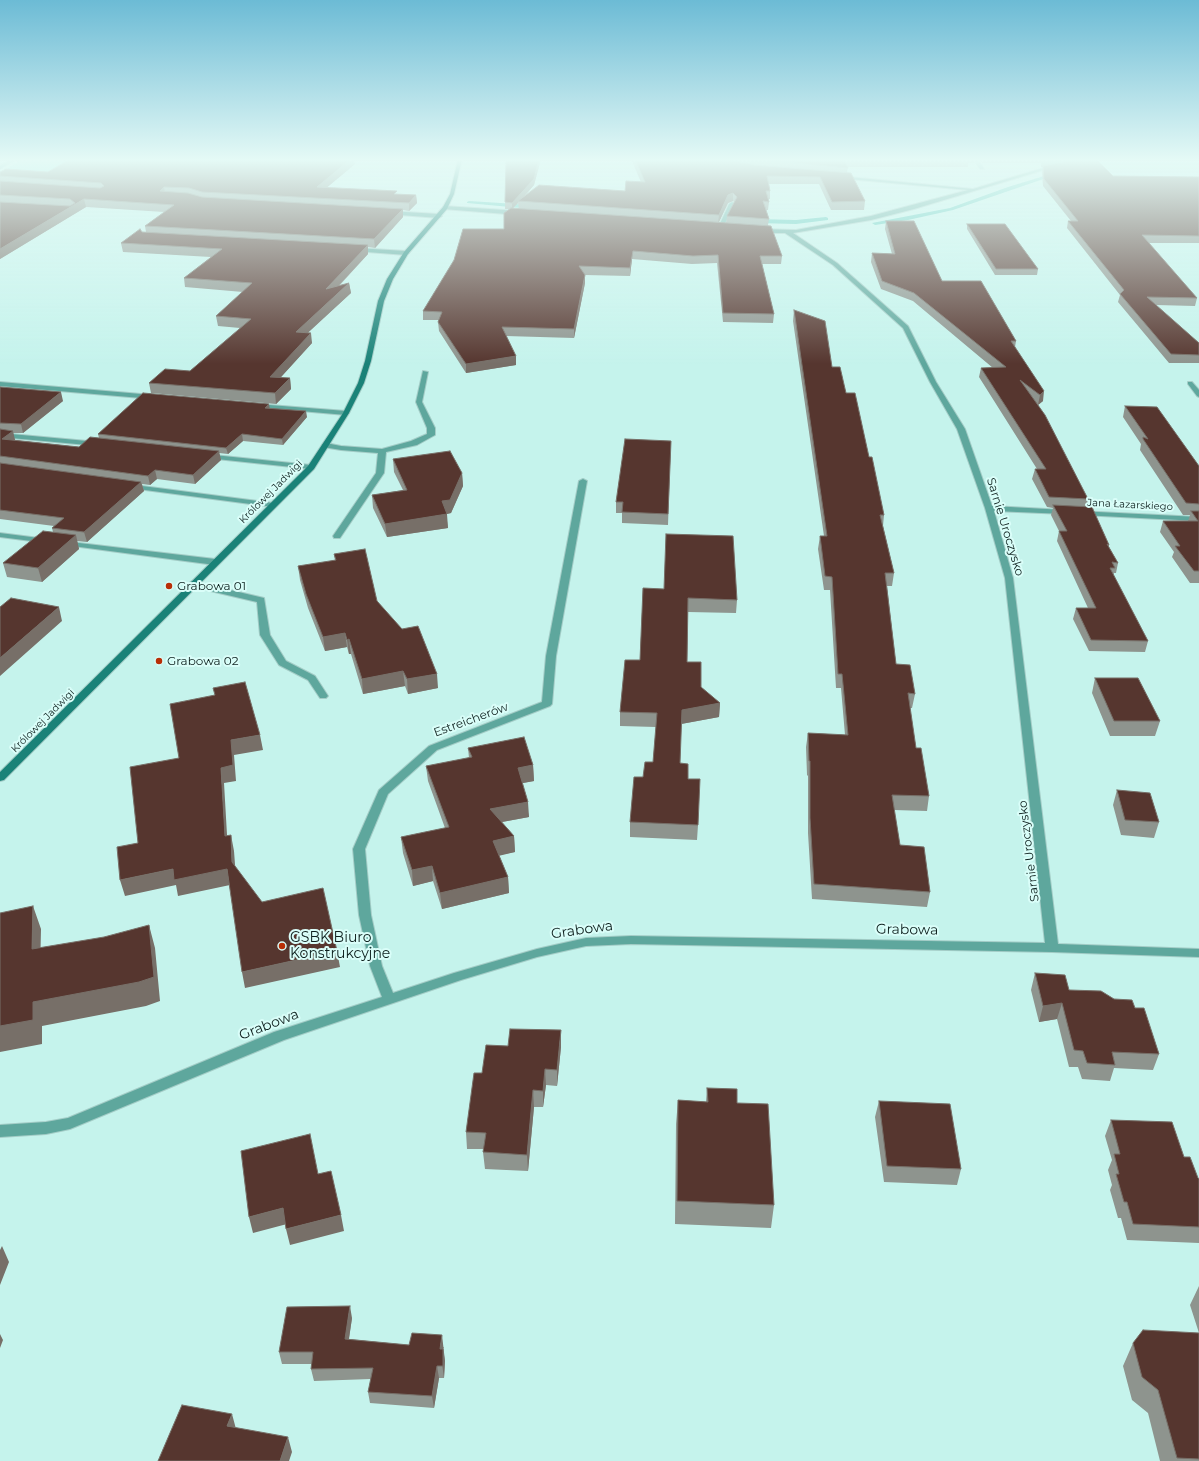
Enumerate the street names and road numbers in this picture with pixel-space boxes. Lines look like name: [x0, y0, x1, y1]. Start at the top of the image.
street label: Królowej Jadwigi: [237, 458, 305, 526]
street label: Sarnie Uroczysko: [983, 476, 1027, 578]
street label: Jana Łazarskiego: [1087, 497, 1173, 513]
street label: Królowej Jadwigi: [9, 687, 77, 755]
street label: Estreicherów: [432, 700, 510, 740]
street label: Sarnie Uroczysko: [1016, 800, 1042, 902]
street label: Grabowa: [550, 917, 614, 943]
street label: Grabowa: [876, 921, 938, 939]
street label: Grabowa: [237, 1006, 301, 1044]

